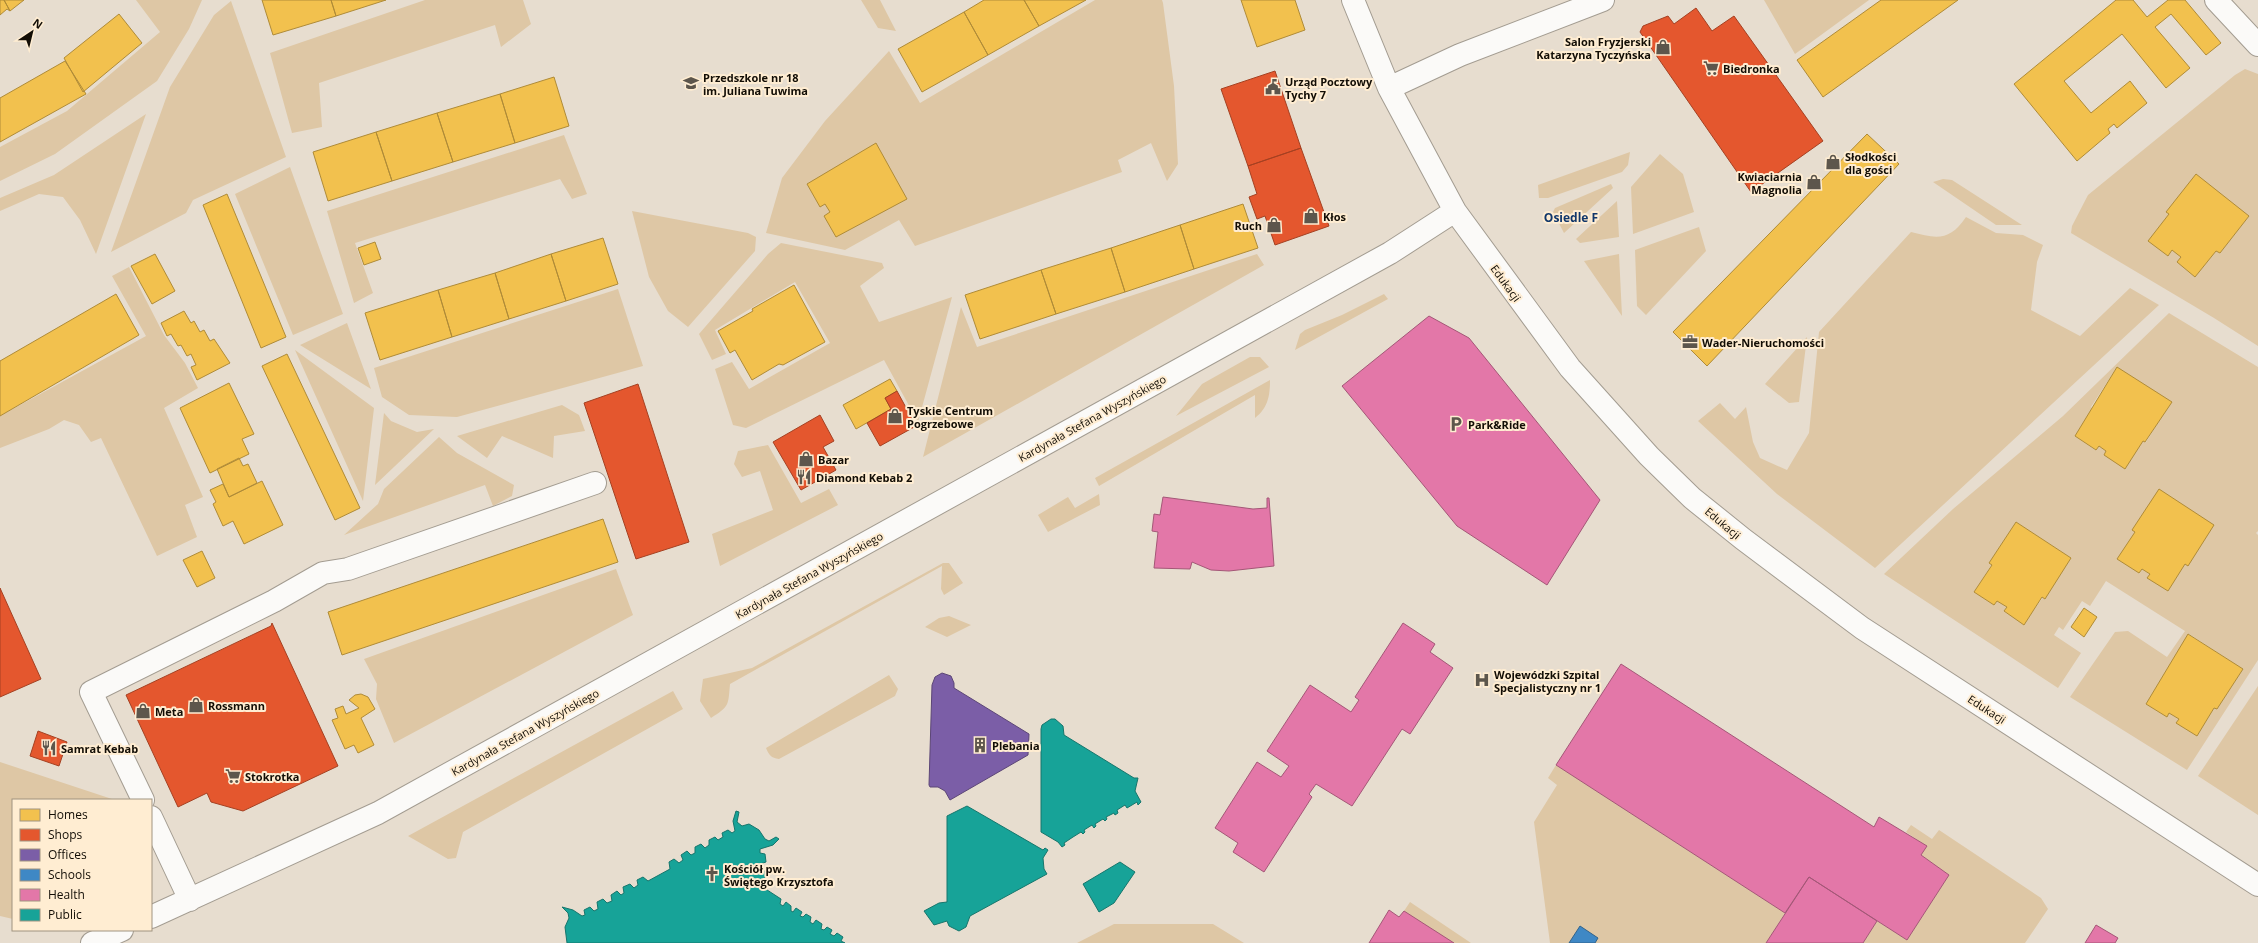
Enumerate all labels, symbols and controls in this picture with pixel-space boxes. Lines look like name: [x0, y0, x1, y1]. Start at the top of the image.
north arrow: [12, 12, 52, 52]
text: N: [30, 15, 46, 32]
place label: Salon Fryzjerski Katarzyna Tyczyńska: [1536, 34, 1651, 62]
shop icon: Salon Fryzjerski Katarzyna Tyczyńska: [1654, 38, 1672, 56]
supermarket icon: Biedronka: [1702, 59, 1720, 77]
place label: Biedronka: [1723, 61, 1780, 76]
place label: Przedszkole nr 18 im. Juliana Tuwima: [703, 70, 808, 98]
school or university icon: Przedszkole nr 18 im. Juliana Tuwima: [682, 74, 700, 92]
place label: Urząd Pocztowy Tychy 7: [1285, 74, 1373, 102]
public building icon: Urząd Pocztowy Tychy 7: [1264, 78, 1282, 96]
place label: Słodkości dla gości: [1845, 149, 1896, 177]
shop icon: Słodkości dla gości: [1824, 153, 1842, 171]
place label: Kwiaciarnia Magnolia: [1737, 169, 1802, 197]
shop icon: Kwiaciarnia Magnolia: [1805, 173, 1823, 191]
shop icon: Kłos: [1302, 207, 1320, 225]
place label: Kłos: [1323, 209, 1346, 224]
district label: Osiedle F: [1544, 209, 1598, 226]
shop icon: Ruch: [1265, 216, 1283, 234]
place label: Ruch: [1235, 218, 1262, 233]
street label: Edukacji: [1487, 261, 1525, 305]
office icon: Wader-Nieruchomości: [1681, 333, 1699, 351]
place label: Wader-Nieruchomości: [1702, 335, 1824, 350]
street label: Kardynała Stefana Wyszyńskiego: [1015, 371, 1169, 465]
place label: Tyskie Centrum Pogrzebowe: [907, 403, 993, 431]
shop icon: Tyskie Centrum Pogrzebowe: [886, 407, 904, 425]
parking icon: Park&Ride: [1447, 415, 1465, 433]
place label: Park&Ride: [1468, 417, 1526, 432]
shop icon: Bazar: [797, 450, 815, 468]
place label: Bazar: [818, 452, 849, 467]
restaurant icon: Diamond Kebab 2: [795, 468, 813, 486]
place label: Diamond Kebab 2: [816, 470, 912, 485]
street label: Edukacji: [1702, 504, 1744, 542]
street label: Kardynała Stefana Wyszyńskiego: [732, 528, 886, 622]
place label: Wojewódzki Szpital Specjalistyczny nr 1: [1494, 667, 1601, 695]
hospital icon: Wojewódzki Szpital Specjalistyczny nr 1: [1473, 671, 1491, 689]
street label: Kardynała Stefana Wyszyńskiego: [448, 685, 602, 779]
street label: Edukacji: [1965, 691, 2009, 727]
shop icon: Rossmann: [187, 696, 205, 714]
place label: Rossmann: [208, 698, 265, 713]
shop icon: Meta: [134, 702, 152, 720]
place label: Meta: [155, 704, 183, 719]
building icon: Plebania: [971, 736, 989, 754]
place label: Plebania: [992, 738, 1040, 753]
restaurant icon: Samrat Kebab: [40, 739, 58, 757]
place label: Samrat Kebab: [61, 741, 138, 756]
supermarket icon: Stokrotka: [224, 767, 242, 785]
place label: Stokrotka: [245, 769, 300, 784]
legend: [12, 799, 152, 931]
text: Homes: [48, 806, 88, 823]
text: Shops: [48, 826, 83, 843]
text: Offices: [48, 846, 87, 863]
place label: Kościół pw. Świętego Krzysztofa: [724, 861, 834, 889]
church icon: Kościół pw. Świętego Krzysztofa: [703, 865, 721, 883]
text: Schools: [48, 866, 91, 883]
text: Health: [48, 886, 85, 903]
text: Public: [48, 906, 82, 923]

